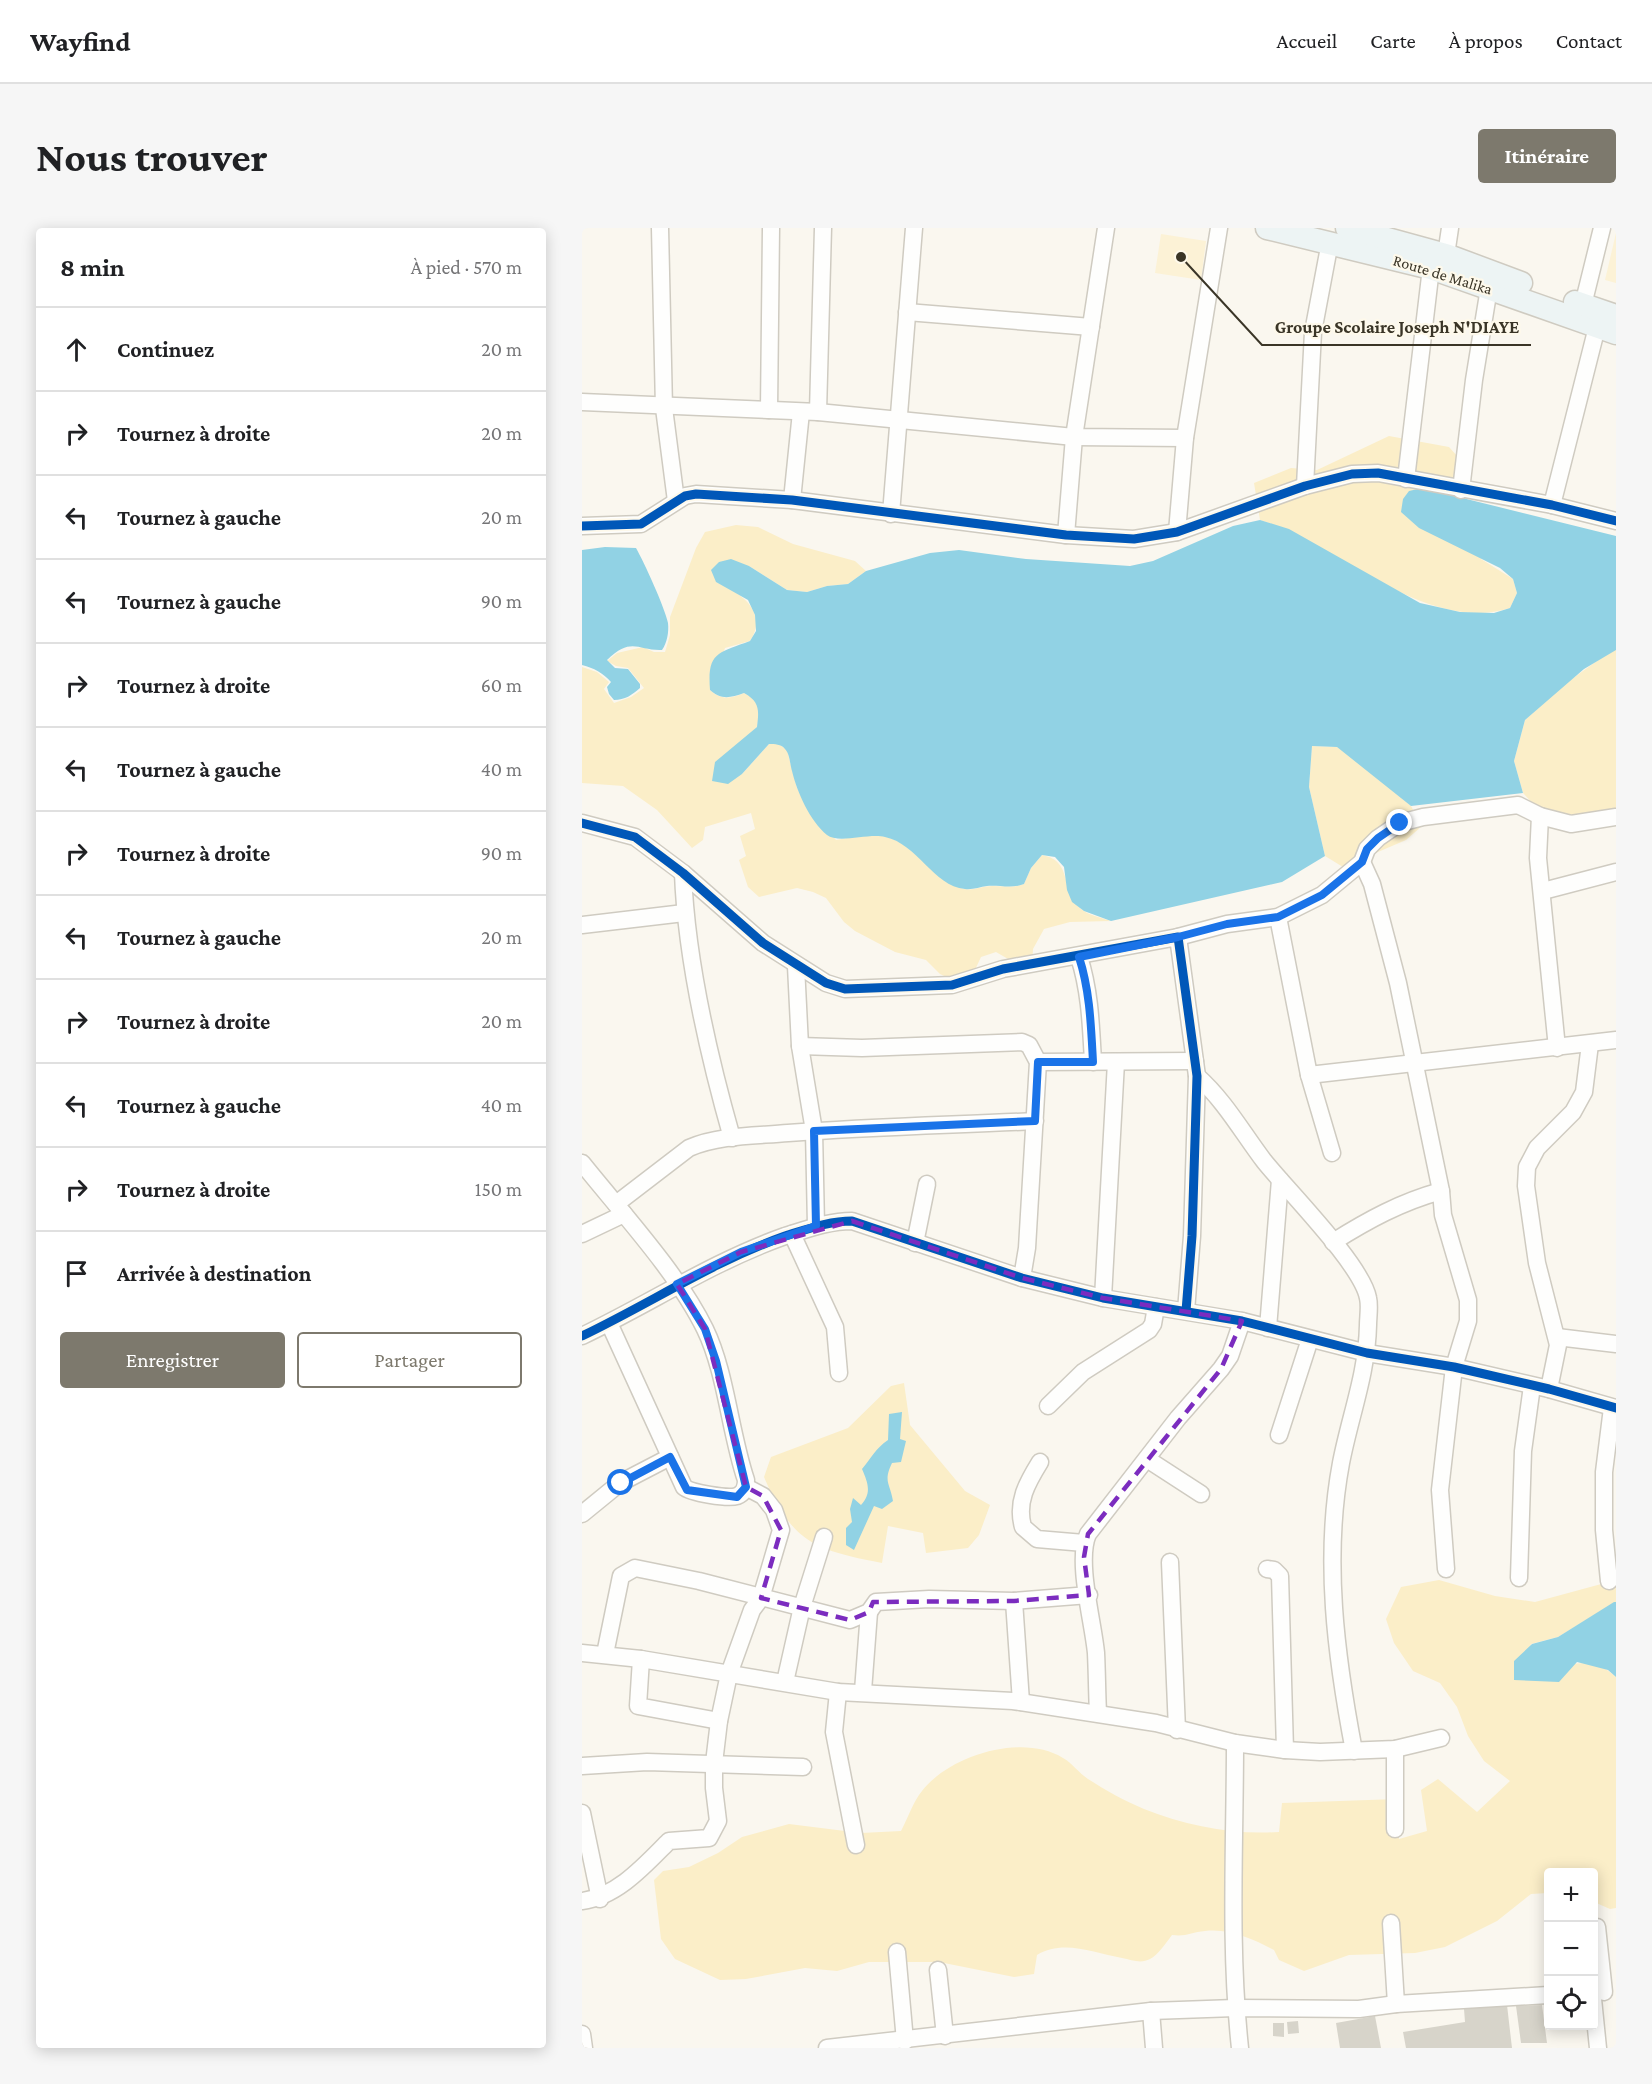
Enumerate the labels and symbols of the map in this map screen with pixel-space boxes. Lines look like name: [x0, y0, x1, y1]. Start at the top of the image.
street label: Route de Malika: [1391, 251, 1495, 298]
callout: Groupe Scolaire Joseph N'DIAYE: [1262, 309, 1531, 345]
text: Groupe Scolaire Joseph N'DIAYE: [1275, 317, 1519, 337]
route end: [1386, 809, 1412, 835]
route start: [607, 1469, 633, 1495]

